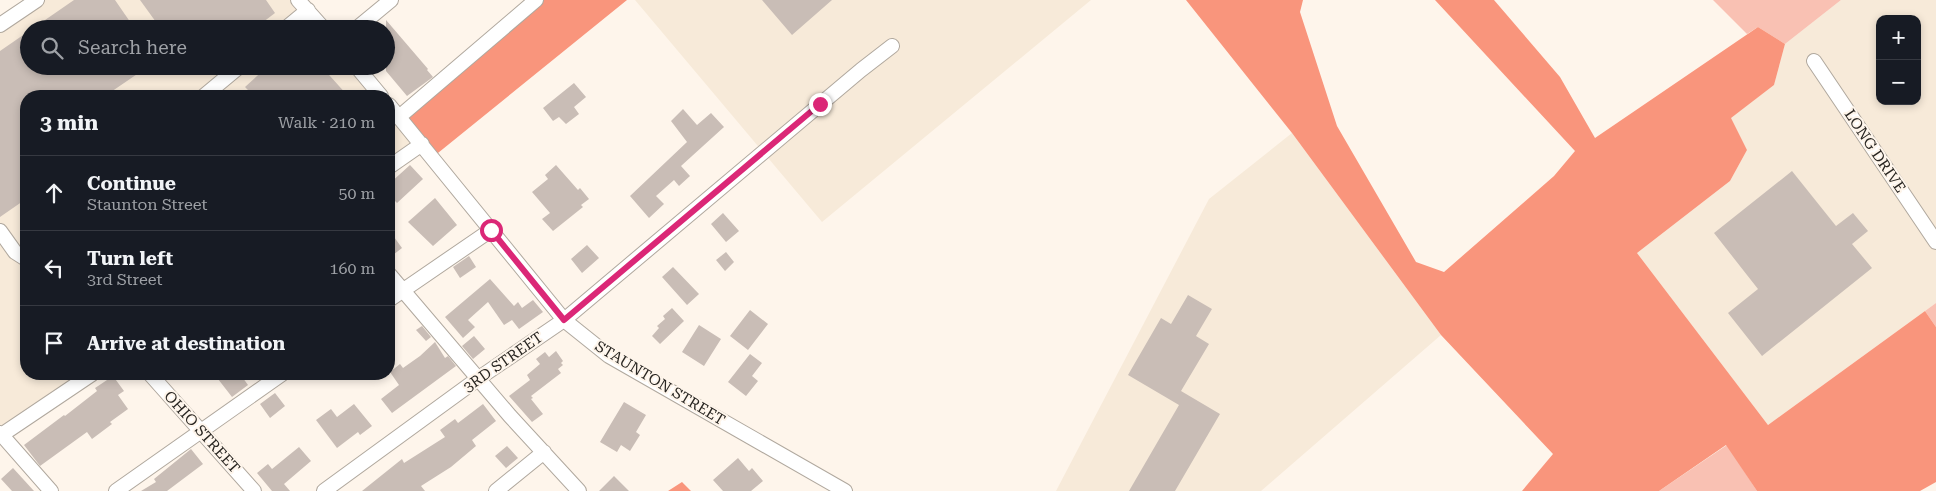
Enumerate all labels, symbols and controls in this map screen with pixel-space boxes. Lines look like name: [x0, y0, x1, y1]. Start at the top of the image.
map controls: [1876, 15, 1921, 105]
button: +: [1876, 15, 1921, 60]
search box: [20, 20, 395, 75]
icon: search: [38, 34, 66, 62]
text: Search here: [78, 36, 187, 59]
button: −: [1876, 60, 1921, 105]
route end: [809, 93, 832, 116]
street label: LONG DRIVE: [1841, 106, 1909, 196]
text: 3 min: [40, 111, 98, 135]
text: Walk · 210 m: [278, 113, 375, 132]
text: Continue: [87, 172, 176, 195]
icon: ahead: [40, 179, 68, 207]
text: 50 m: [338, 184, 375, 203]
text: Staunton Street: [87, 195, 208, 214]
route start: [480, 219, 503, 242]
text: Turn left: [87, 247, 173, 270]
icon: left: [40, 254, 68, 282]
text: 160 m: [329, 259, 375, 278]
text: 3rd Street: [87, 270, 163, 289]
street label: 3RD STREET: [460, 328, 546, 396]
icon: arrive: [40, 329, 68, 357]
text: Arrive at destination: [87, 332, 285, 355]
street label: STAUNTON STREET: [592, 337, 728, 429]
street label: OHIO STREET: [160, 387, 244, 477]

